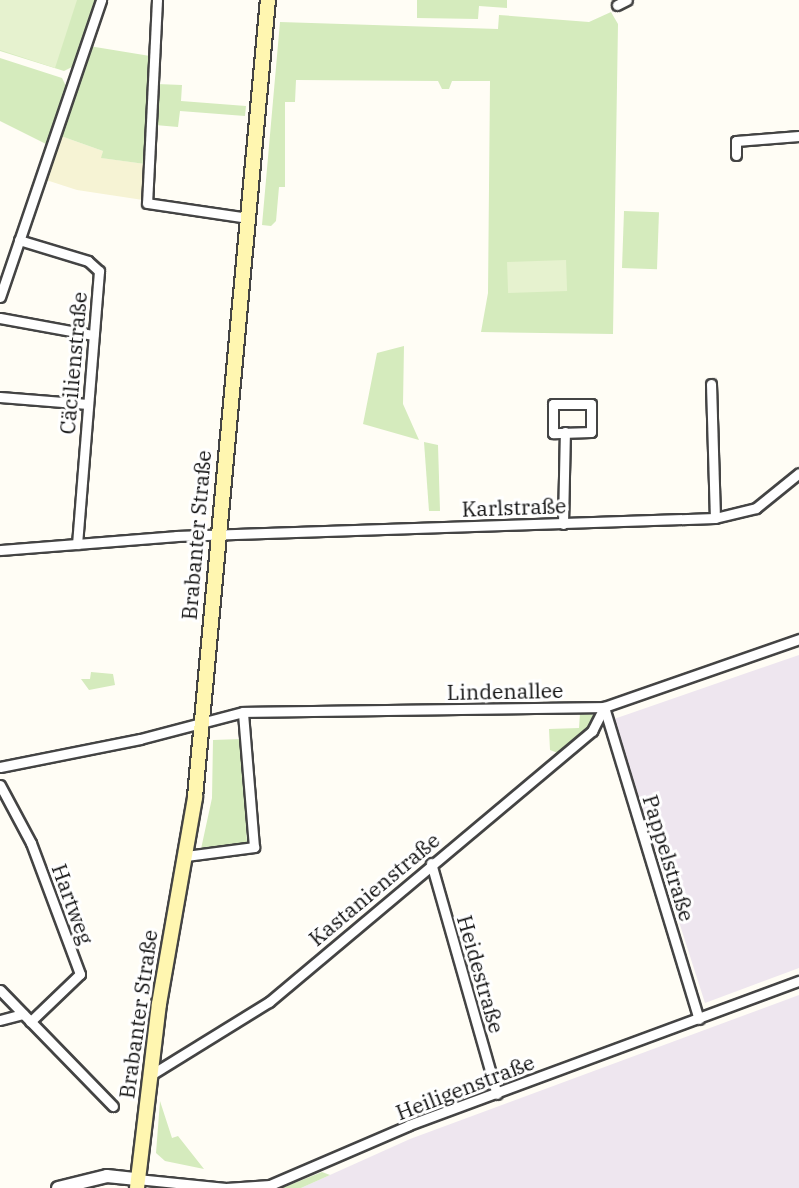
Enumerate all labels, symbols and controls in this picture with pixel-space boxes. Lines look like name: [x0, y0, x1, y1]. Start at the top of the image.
street label: Cäcilienstraße: [54, 291, 92, 435]
street label: Brabanter Straße: [176, 449, 216, 621]
street label: Karlstraße: [461, 493, 567, 521]
street label: Lindenallee: [447, 677, 563, 705]
street label: Pappelstraße: [638, 792, 700, 924]
street label: Kastanienstraße: [304, 827, 444, 951]
street label: Hartweg: [47, 860, 99, 948]
street label: Heidestraße: [452, 912, 510, 1036]
street label: Brabanter Straße: [114, 928, 162, 1100]
street label: Heiligenstraße: [392, 1049, 538, 1125]

